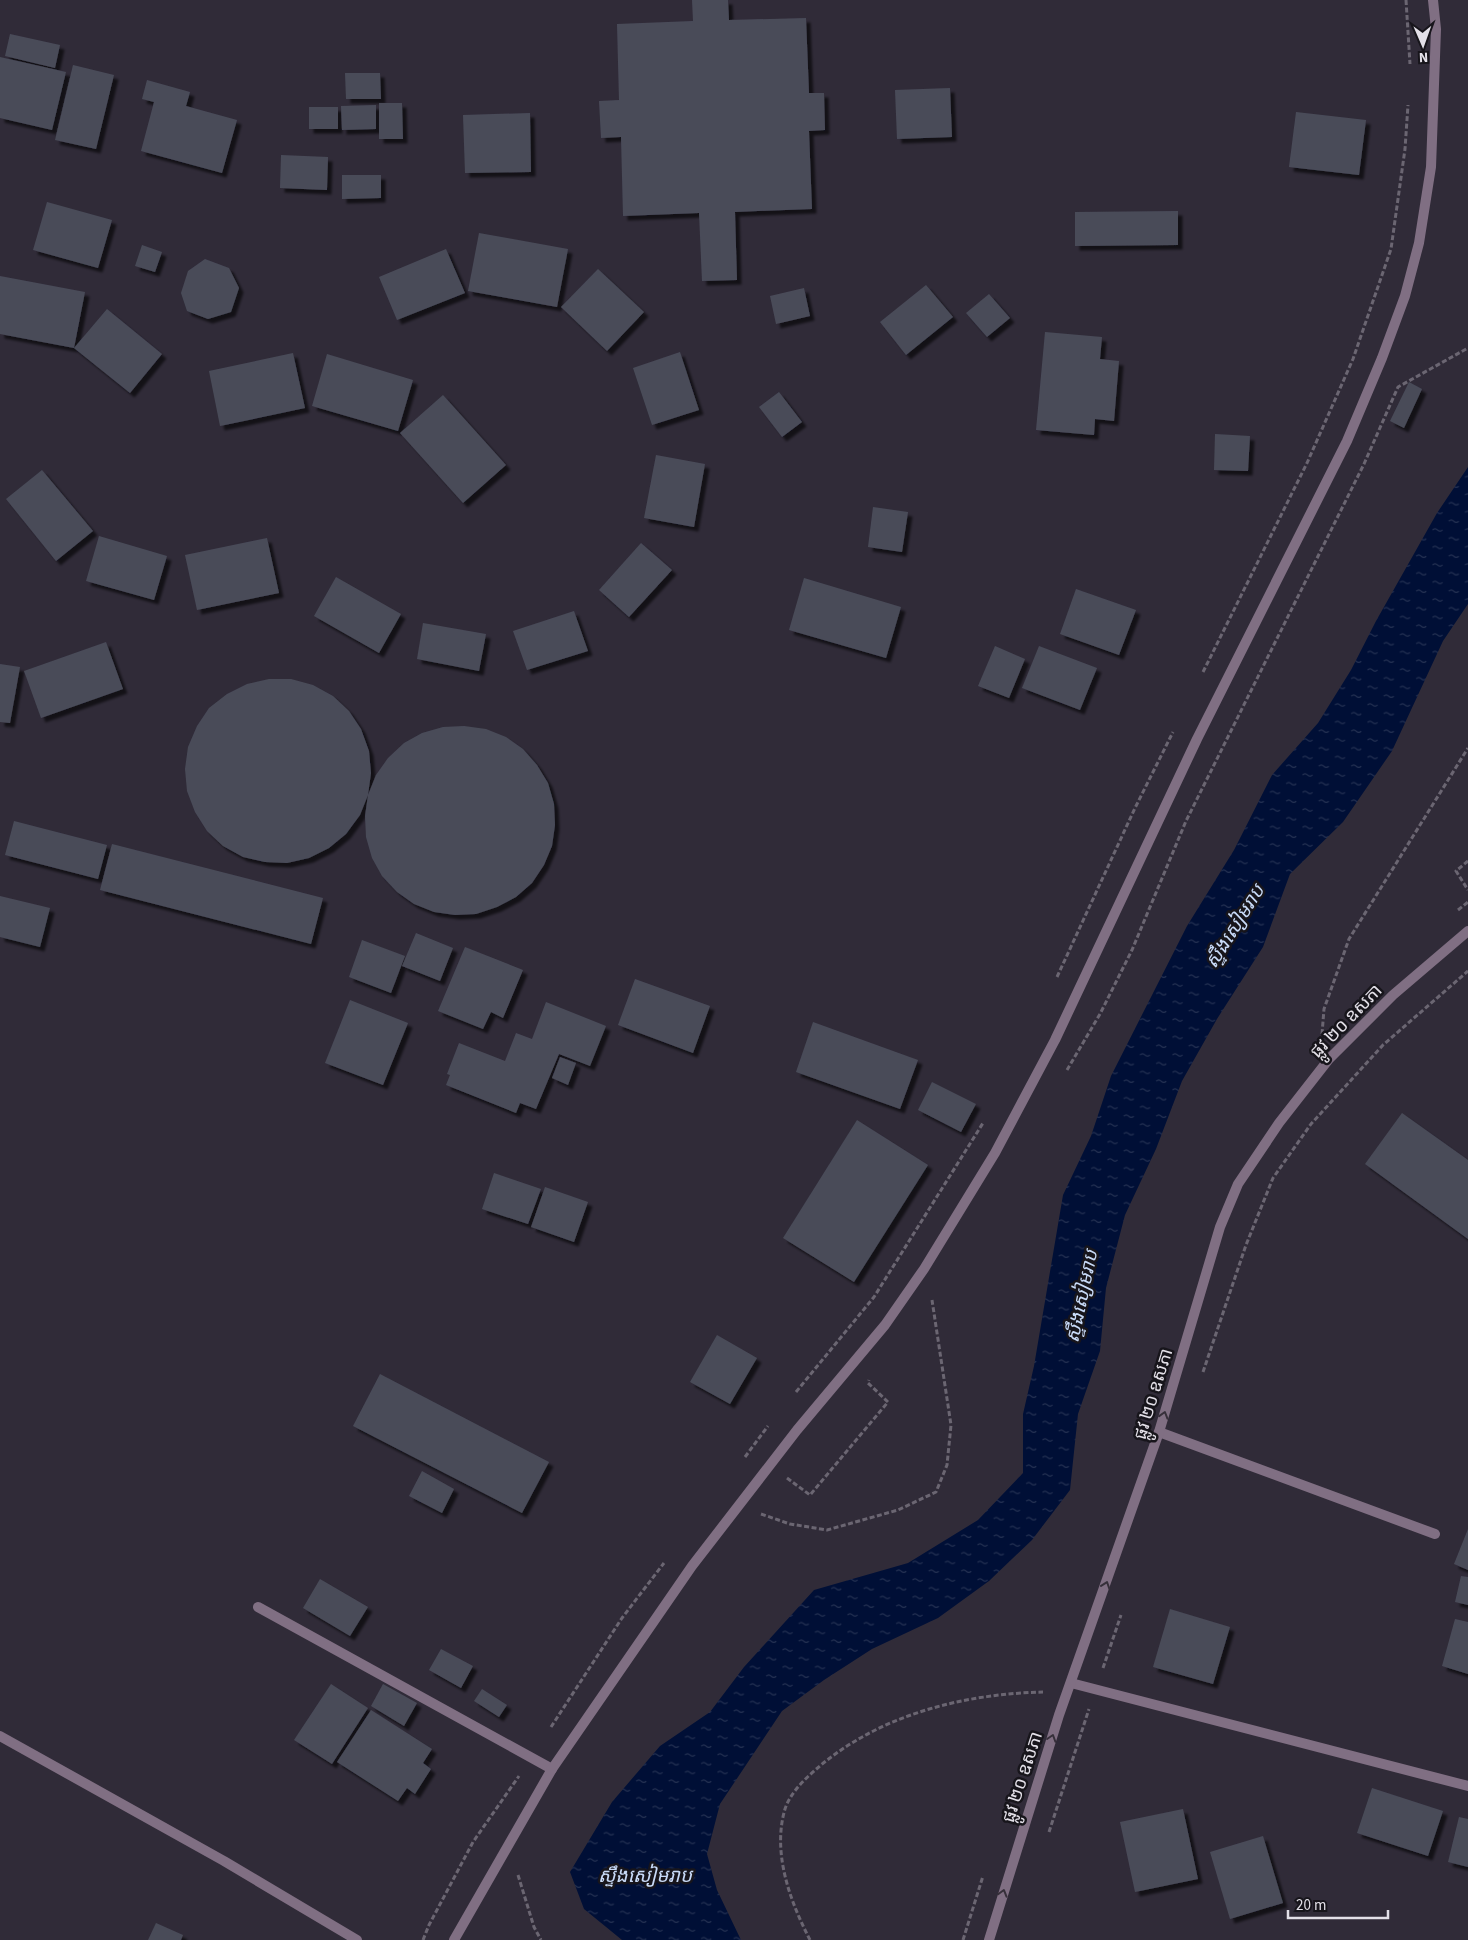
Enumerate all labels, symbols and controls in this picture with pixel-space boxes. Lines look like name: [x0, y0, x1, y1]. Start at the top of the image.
north arrow: [1398, 20, 1448, 70]
text: N: [1418, 47, 1428, 67]
water label: ស្ទឹងសៀមរាប: [1199, 878, 1273, 974]
street label: ផ្លូវ ២០ ឧសភា: [1305, 979, 1390, 1066]
water label: ស្ទឹងសៀមរាប: [1059, 1246, 1106, 1345]
street label: ផ្លូវ ២០ ឧសភា: [1128, 1345, 1182, 1444]
one-way arrow: [1159, 1411, 1169, 1419]
one-way arrow: [1100, 1581, 1110, 1590]
street label: ផ្លូវ ២០ ឧសភា: [996, 1728, 1052, 1827]
one-way arrow: [1046, 1735, 1056, 1743]
water label: ស្ទឹងសៀមរាប: [598, 1863, 694, 1890]
scale bar: [1288, 1888, 1388, 1920]
one-way arrow: [997, 1890, 1007, 1898]
text: 20 m: [1296, 1895, 1326, 1916]

